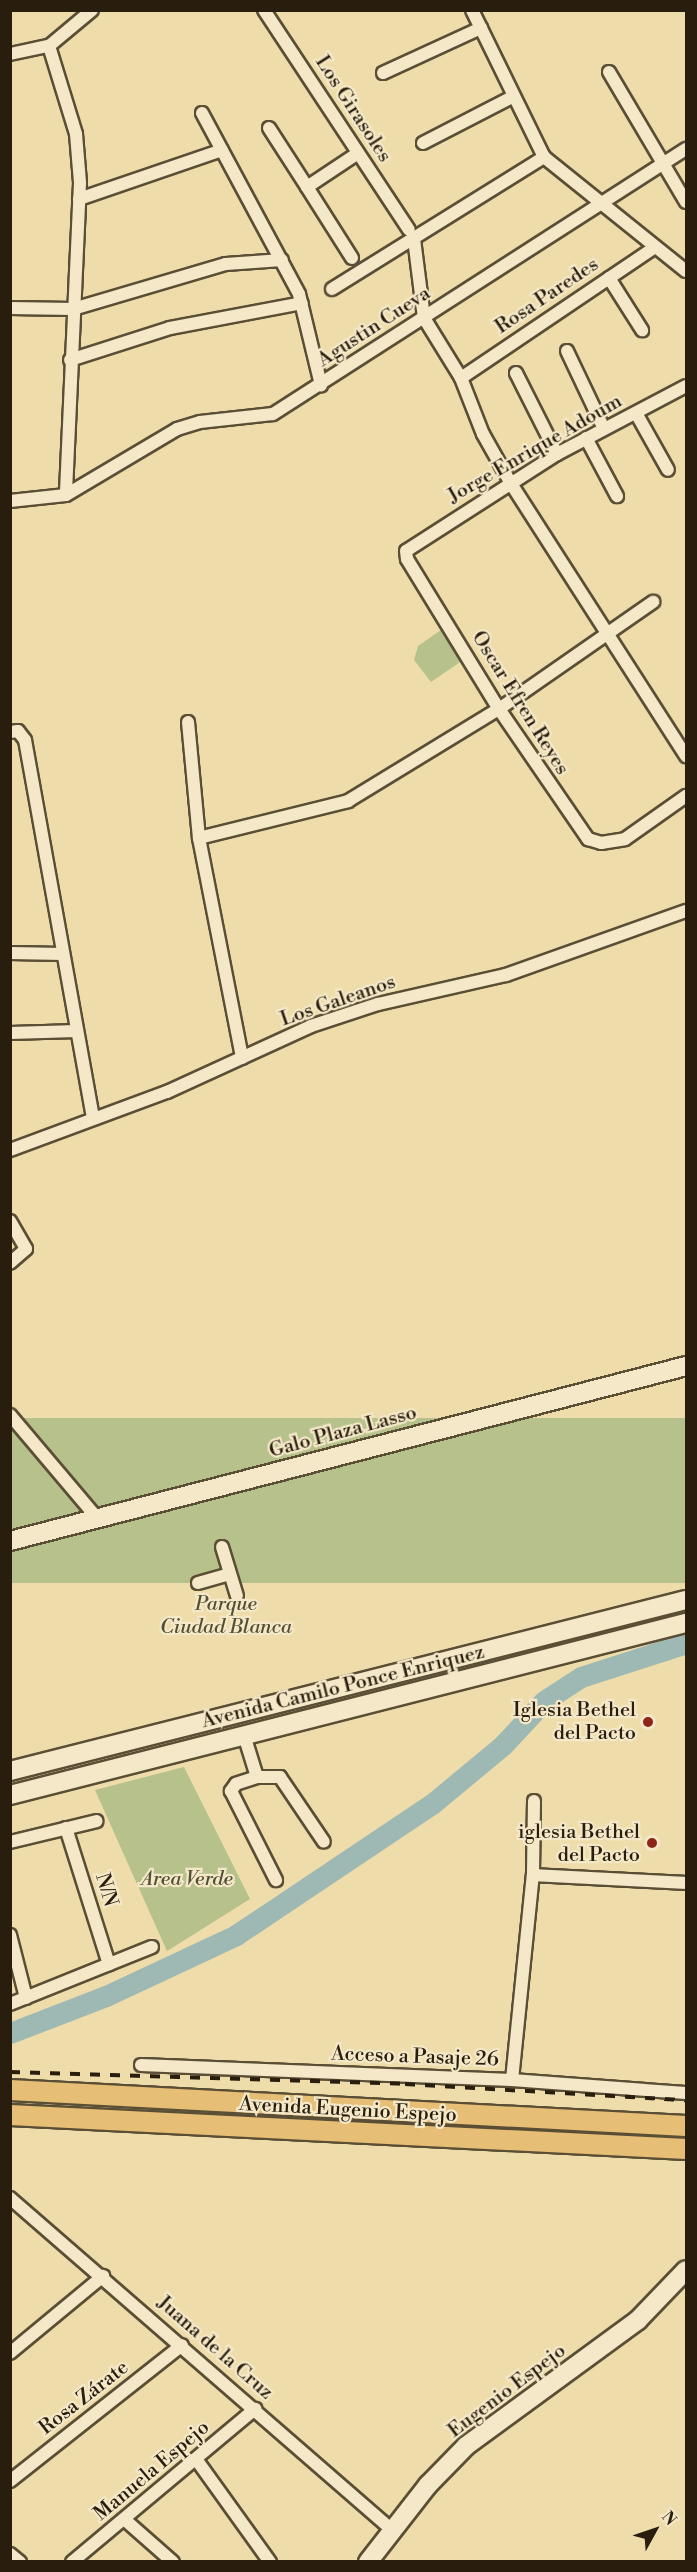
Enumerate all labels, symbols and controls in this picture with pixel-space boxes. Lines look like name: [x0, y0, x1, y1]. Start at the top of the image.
street label: Los Girasoles: [310, 51, 396, 167]
street label: Rosa Paredes: [491, 253, 603, 339]
street label: Agustin Cueva: [313, 282, 435, 372]
street label: Jorge Enrique Adoum: [444, 389, 626, 509]
street label: Oscar Efren Reyes: [466, 627, 574, 779]
street label: Los Galeanos: [277, 970, 399, 1032]
street label: Galo Plaza Lasso: [267, 1401, 419, 1463]
park label: Parque Ciudad Blanca: [160, 1593, 292, 1640]
street label: Avenida Camilo Ponce Enriquez: [199, 1640, 487, 1734]
place label: Iglesia Bethel del Pacto: [513, 1698, 636, 1745]
marker: Iglesia Bethel del Pacto: [641, 1715, 655, 1729]
place label: iglesia Bethel del Pacto: [518, 1820, 640, 1867]
marker: iglesia Bethel del Pacto: [645, 1836, 659, 1850]
park label: Area Verde: [141, 1867, 233, 1891]
street label: N/N: [90, 1870, 122, 1910]
street label: Acceso a Pasaje 26: [331, 2042, 499, 2072]
street label: Avenida Eugenio Espejo: [239, 2092, 457, 2128]
street label: Juana de la Cruz: [152, 2291, 278, 2405]
street label: Eugenio Espejo: [443, 2339, 571, 2443]
street label: Rosa Zárate: [35, 2356, 133, 2440]
street label: Manuela Espejo: [89, 2416, 215, 2526]
north arrow: [625, 2500, 685, 2560]
text: N: [657, 2507, 681, 2530]

